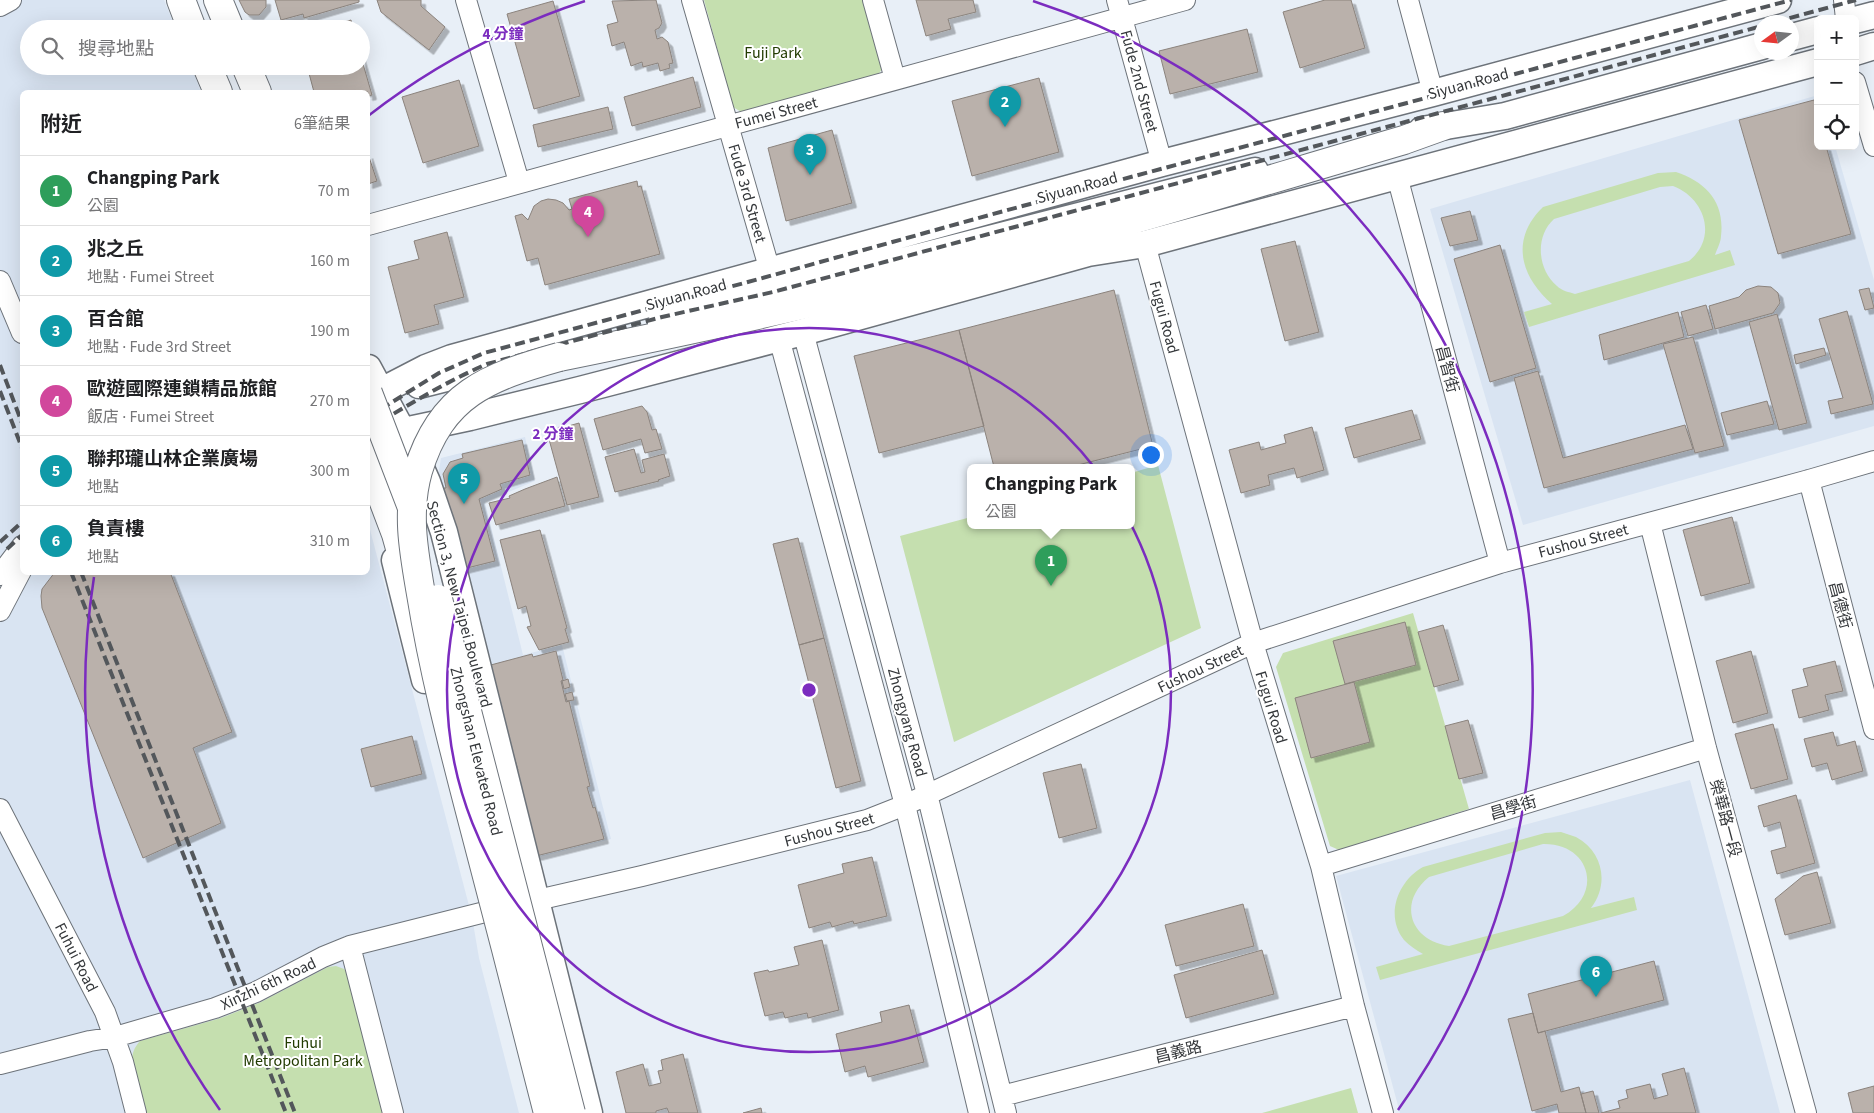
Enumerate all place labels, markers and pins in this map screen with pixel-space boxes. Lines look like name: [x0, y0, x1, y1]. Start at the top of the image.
pin: 2: [989, 86, 1021, 127]
pin: 3: [794, 134, 826, 175]
pin: 4: [572, 196, 604, 237]
pin: 5: [448, 463, 480, 504]
pin: 1: [1035, 545, 1067, 586]
centre of rings: [800, 681, 818, 699]
pin: 6: [1580, 956, 1612, 997]

